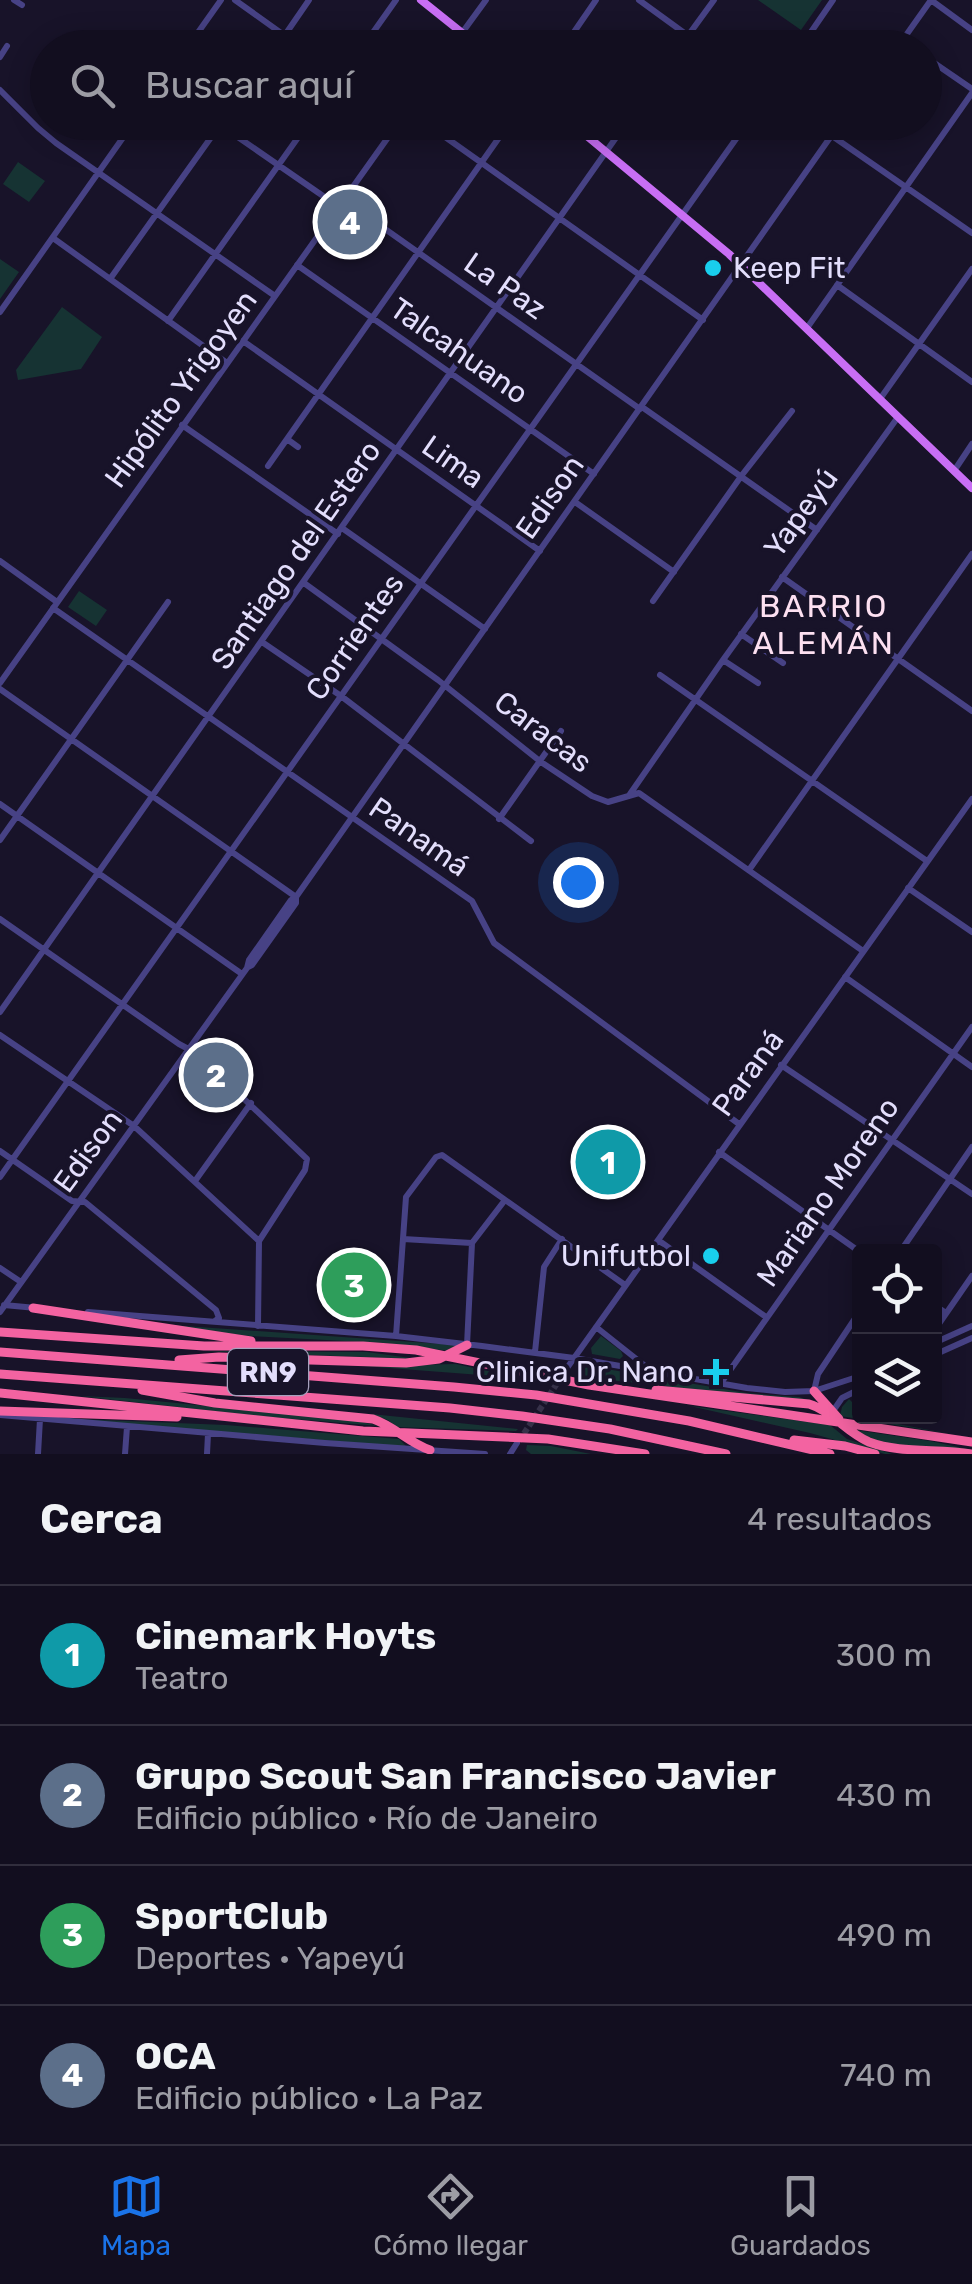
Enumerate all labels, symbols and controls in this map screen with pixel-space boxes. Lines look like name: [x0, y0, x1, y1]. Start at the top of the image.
search box: [30, 30, 942, 140]
icon: search: [65, 58, 120, 113]
text: Buscar aquí: [145, 62, 353, 108]
pin: 4: [318, 184, 382, 260]
street label: La Paz: [457, 245, 553, 327]
place label: Keep Fit: [733, 250, 846, 286]
marker: Keep Fit: [702, 257, 724, 279]
street label: Hipólito Yrigoyen: [97, 283, 265, 495]
street label: Talcahuano: [383, 290, 535, 412]
street label: Lima: [415, 428, 491, 496]
street label: Santiago del Estero: [204, 434, 388, 676]
street label: Edison: [508, 448, 592, 546]
street label: Yapeyú: [757, 461, 845, 565]
street label: Corrientes: [298, 567, 412, 707]
district label: BARRIO ALEMÁN: [753, 587, 895, 662]
street label: Caracas: [487, 684, 599, 780]
street label: Panamá: [362, 790, 476, 884]
your location: [553, 857, 604, 908]
street label: Paraná: [705, 1023, 791, 1123]
pin: 2: [184, 1038, 248, 1112]
street label: Mariano Moreno: [749, 1090, 907, 1294]
street label: Edison: [46, 1102, 130, 1200]
pin: 1: [576, 1124, 640, 1200]
place label: Unifutbol: [561, 1238, 691, 1274]
map controls: [852, 1244, 942, 1424]
button: locate: [852, 1244, 942, 1334]
marker: Unifutbol: [700, 1245, 722, 1267]
pin: 3: [322, 1248, 386, 1322]
button: layers: [852, 1334, 942, 1424]
road number: RN9: [228, 1349, 308, 1395]
place label: Clinica Dr. Nano: [475, 1354, 694, 1390]
marker: Clinica Dr. Nano: [703, 1359, 729, 1385]
text: Cerca: [40, 1494, 163, 1544]
text: 4 resultados: [747, 1500, 932, 1538]
text: Cinemark Hoyts: [135, 1613, 436, 1659]
text: 1: [65, 1636, 80, 1674]
text: 300 m: [836, 1636, 932, 1674]
text: Teatro: [135, 1659, 229, 1697]
text: Grupo Scout San Francisco Javier: [135, 1753, 776, 1799]
text: 2: [62, 1776, 83, 1814]
text: 430 m: [836, 1776, 932, 1814]
text: Edificio público · Río de Janeiro: [135, 1799, 598, 1837]
text: SportClub: [135, 1893, 328, 1939]
text: 3: [62, 1916, 83, 1954]
text: 490 m: [837, 1916, 932, 1954]
text: Deportes · Yapeyú: [135, 1939, 405, 1977]
text: OCA: [135, 2033, 216, 2079]
text: 4: [62, 2056, 83, 2094]
text: 740 m: [840, 2056, 932, 2094]
text: Edificio público · La Paz: [135, 2079, 483, 2117]
tab: Mapa: [101, 2169, 171, 2262]
tab: Cómo llegar: [373, 2169, 528, 2262]
tab: Guardados: [730, 2169, 871, 2262]

